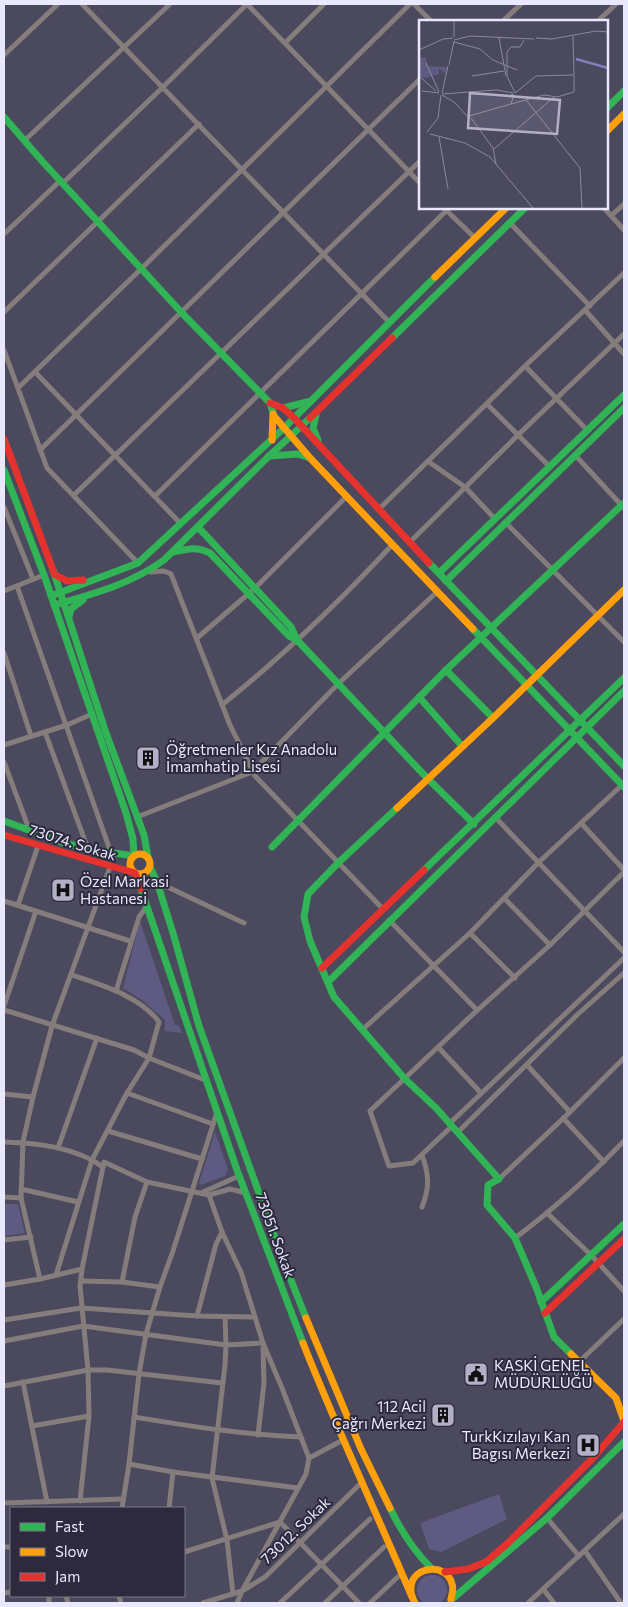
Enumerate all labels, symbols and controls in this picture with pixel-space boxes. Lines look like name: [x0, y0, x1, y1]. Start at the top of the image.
inset map: [419, 20, 608, 209]
place label: Öğretmenler Kız Anadolu İmamhatip Lisesi: [166, 740, 337, 775]
building icon: Öğretmenler Kız Anadolu İmamhatip Lisesi: [135, 745, 161, 771]
street label: 73074. Sokak: [27, 820, 119, 864]
place label: Özel Markasi Hastanesi: [80, 872, 169, 907]
hospital icon: Özel Markasi Hastanesi: [50, 877, 76, 903]
street label: 73051. Sokak: [252, 1190, 300, 1280]
place label: KASKİ GENEL MÜDÜRLÜĞÜ: [494, 1356, 593, 1391]
public building icon: KASKİ GENEL MÜDÜRLÜĞÜ: [463, 1361, 489, 1387]
place label: 112 Acil Çağrı Merkezi: [332, 1397, 426, 1432]
building icon: 112 Acil Çağrı Merkezi: [430, 1402, 456, 1428]
place label: TurkKızılayı Kan Bagısı Merkezi: [461, 1427, 570, 1462]
hospital icon: TurkKızılayı Kan Bagısı Merkezi: [575, 1432, 601, 1458]
street label: 73012. Sokak: [257, 1493, 333, 1567]
legend: [10, 1507, 185, 1597]
text: Fast: [55, 1517, 84, 1535]
text: Slow: [55, 1542, 88, 1560]
text: Jam: [55, 1567, 80, 1585]

